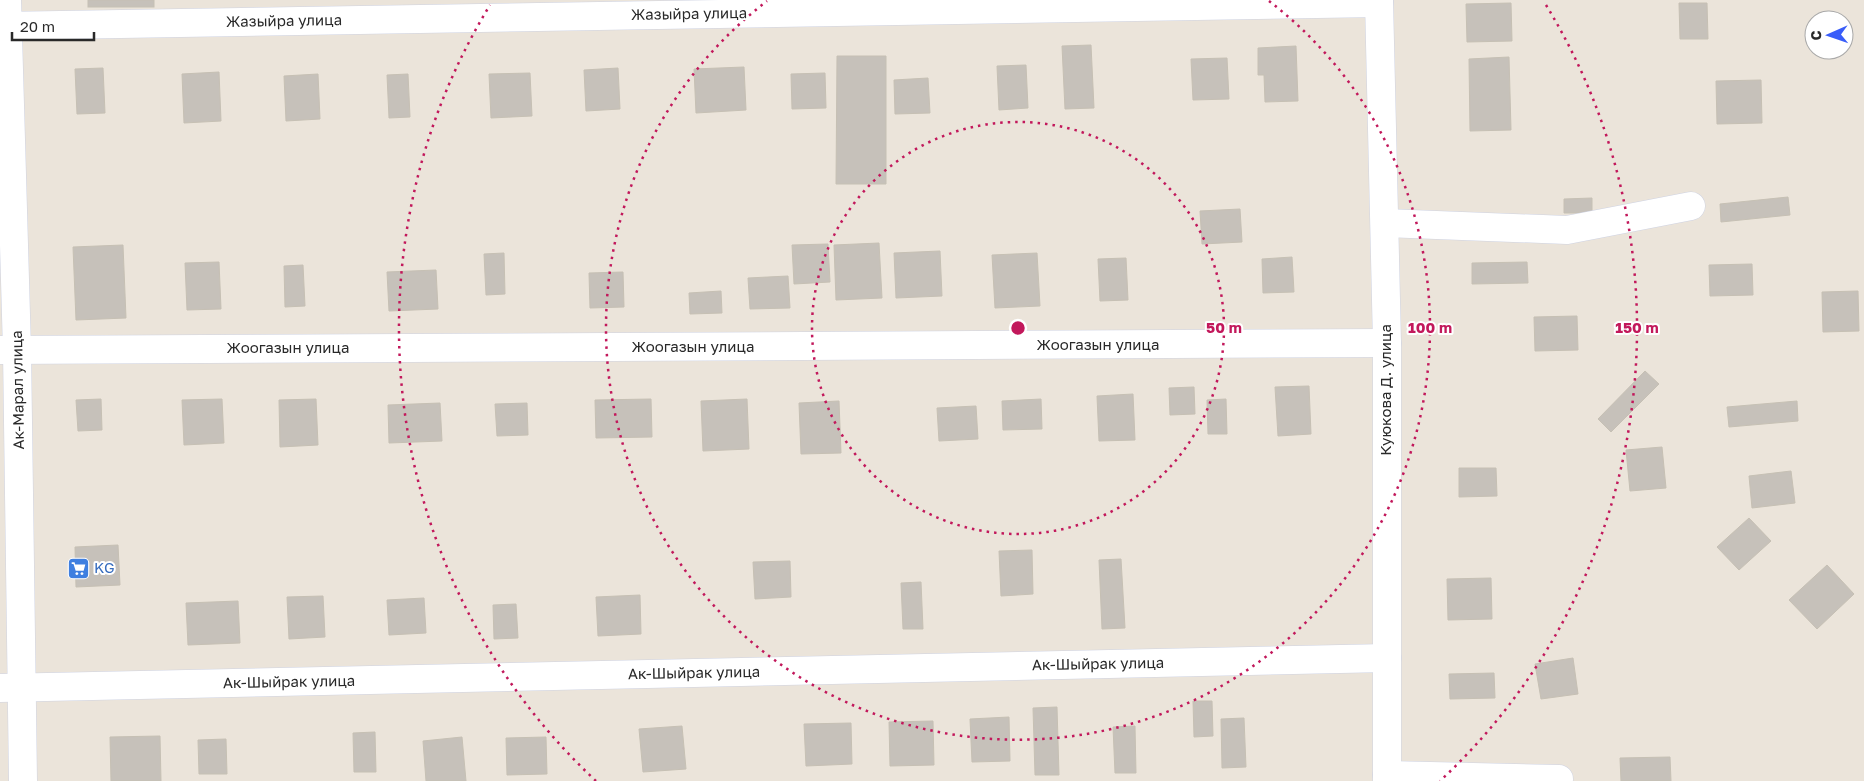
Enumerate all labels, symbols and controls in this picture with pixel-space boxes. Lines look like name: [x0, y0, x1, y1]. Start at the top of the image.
street label: Жазыйра улица: [631, 3, 747, 23]
scale bar: [12, 10, 95, 42]
street label: Жазыйра улица: [226, 10, 342, 30]
north arrow: [1804, 10, 1854, 60]
text: 20 m: [20, 17, 55, 35]
text: С: [1807, 30, 1824, 41]
text: 50 m: [1206, 318, 1242, 336]
text: 100 m: [1408, 318, 1452, 336]
text: 150 m: [1615, 318, 1659, 336]
centre of rings: [1009, 319, 1027, 337]
street label: Куюкова Д. улица: [1376, 324, 1394, 456]
street label: Ак-Марал улица: [7, 330, 27, 450]
street label: Жоогазын улица: [1037, 335, 1159, 353]
street label: Жоогазын улица: [632, 337, 754, 355]
street label: Жоогазын улица: [227, 338, 349, 356]
supermarket icon: KG: [66, 556, 90, 580]
place label: KG: [94, 558, 115, 576]
street label: Ак-Шыйрак улица: [1032, 653, 1164, 673]
street label: Ак-Шыйрак улица: [628, 662, 760, 682]
street label: Ак-Шыйрак улица: [223, 671, 355, 691]

